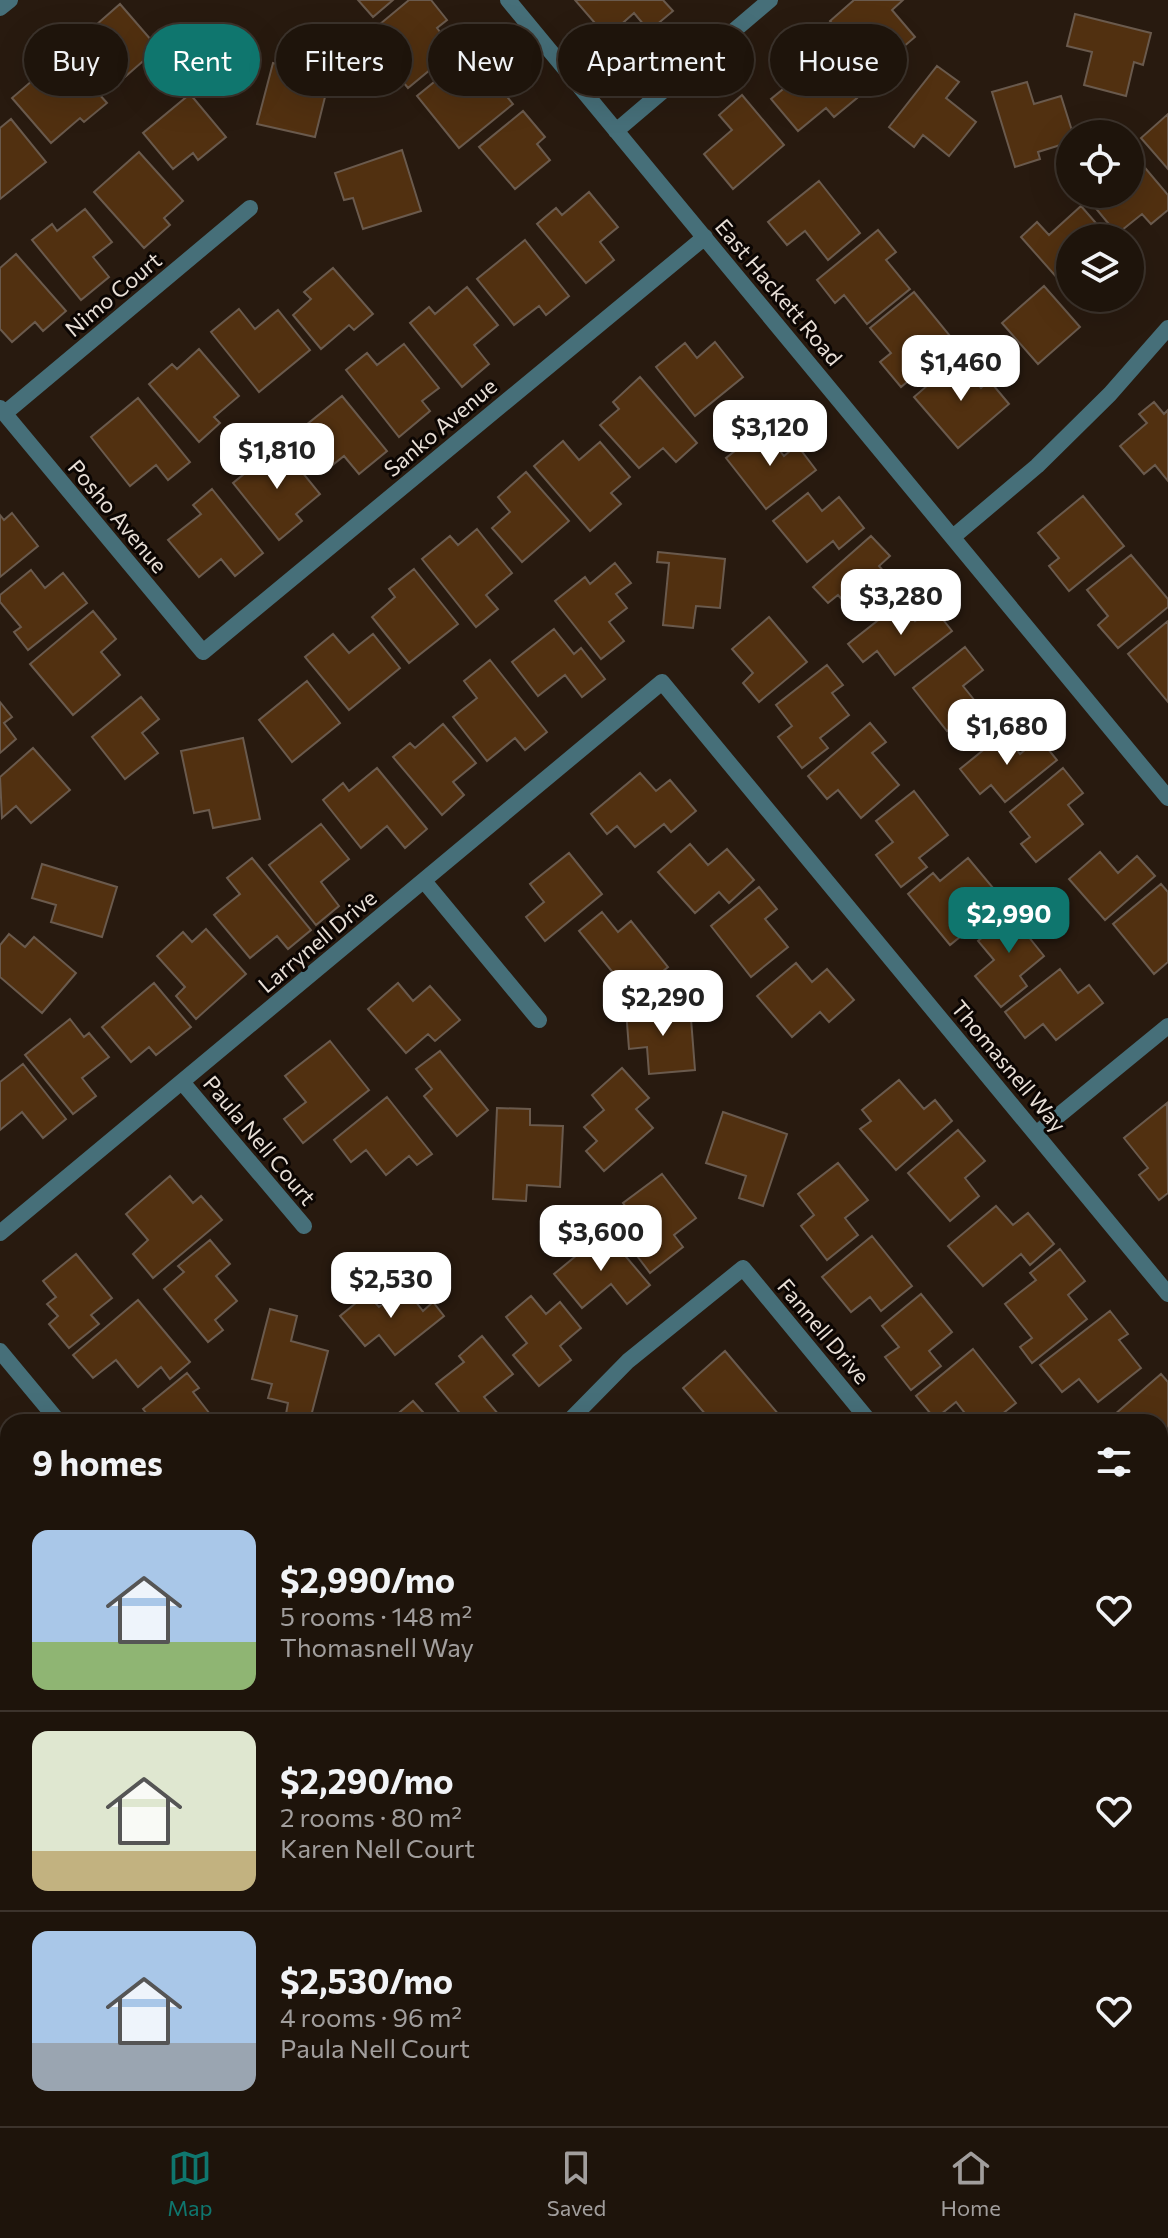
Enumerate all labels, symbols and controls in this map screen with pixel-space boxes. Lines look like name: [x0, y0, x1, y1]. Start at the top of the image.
chip: Buy: [24, 24, 128, 96]
chip: Rent: [144, 24, 260, 96]
chip: Filters: [276, 24, 412, 96]
chip: New: [428, 24, 542, 96]
chip: Apartment: [558, 24, 754, 96]
chip: House: [770, 24, 907, 96]
map controls: [1056, 120, 1144, 312]
button: locate: [1056, 120, 1144, 208]
street label: East Hackett Road: [710, 213, 848, 371]
button: layers: [1056, 224, 1144, 312]
street label: Nimo Court: [59, 246, 167, 342]
pin: $1,460: [896, 335, 1026, 403]
text: $1,460: [920, 345, 1002, 376]
street label: Sanko Avenue: [378, 372, 502, 482]
pin: $3,120: [705, 400, 835, 468]
text: $3,120: [731, 410, 809, 441]
pin: $1,810: [212, 423, 342, 491]
text: $1,810: [238, 433, 316, 464]
street label: Posho Avenue: [63, 454, 173, 578]
pin: $3,280: [836, 569, 966, 637]
text: $3,280: [859, 579, 943, 610]
pin: $1,680: [942, 699, 1072, 767]
text: $1,680: [966, 709, 1048, 740]
street label: Larrynell Drive: [252, 884, 382, 998]
pin: $2,990: [944, 887, 1074, 955]
text: $2,990: [966, 897, 1052, 928]
pin: $2,290: [598, 970, 728, 1038]
text: $2,290: [621, 980, 705, 1011]
street label: Thomasnell Way: [946, 994, 1072, 1138]
street label: Paula Nell Court: [198, 1070, 322, 1210]
pin: $3,600: [536, 1205, 666, 1273]
text: $3,600: [558, 1215, 644, 1246]
pin: $2,530: [326, 1252, 456, 1320]
text: $2,530: [349, 1262, 433, 1293]
street label: Fannell Drive: [772, 1273, 876, 1389]
icon: filters: [1092, 1440, 1136, 1484]
text: 9 homes: [32, 1441, 163, 1483]
text: $2,990/mo: [280, 1558, 455, 1600]
icon: home: [96, 1562, 192, 1658]
icon: heart: [1092, 1588, 1136, 1632]
text: 5 rooms · 148 m²: [280, 1600, 472, 1631]
text: Thomasnell Way: [280, 1631, 474, 1662]
text: $2,290/mo: [280, 1759, 454, 1801]
icon: home: [96, 1763, 192, 1859]
icon: heart: [1092, 1789, 1136, 1833]
text: 2 rooms · 80 m²: [280, 1801, 462, 1832]
text: Karen Nell Court: [280, 1832, 475, 1863]
text: $2,530/mo: [280, 1959, 453, 2001]
icon: home: [96, 1963, 192, 2059]
icon: heart: [1092, 1989, 1136, 2033]
text: 4 rooms · 96 m²: [280, 2001, 462, 2032]
text: Paula Nell Court: [280, 2032, 470, 2063]
tab: Map: [167, 2146, 213, 2221]
tab: Saved: [547, 2146, 606, 2221]
tab: Home: [940, 2146, 1001, 2221]

